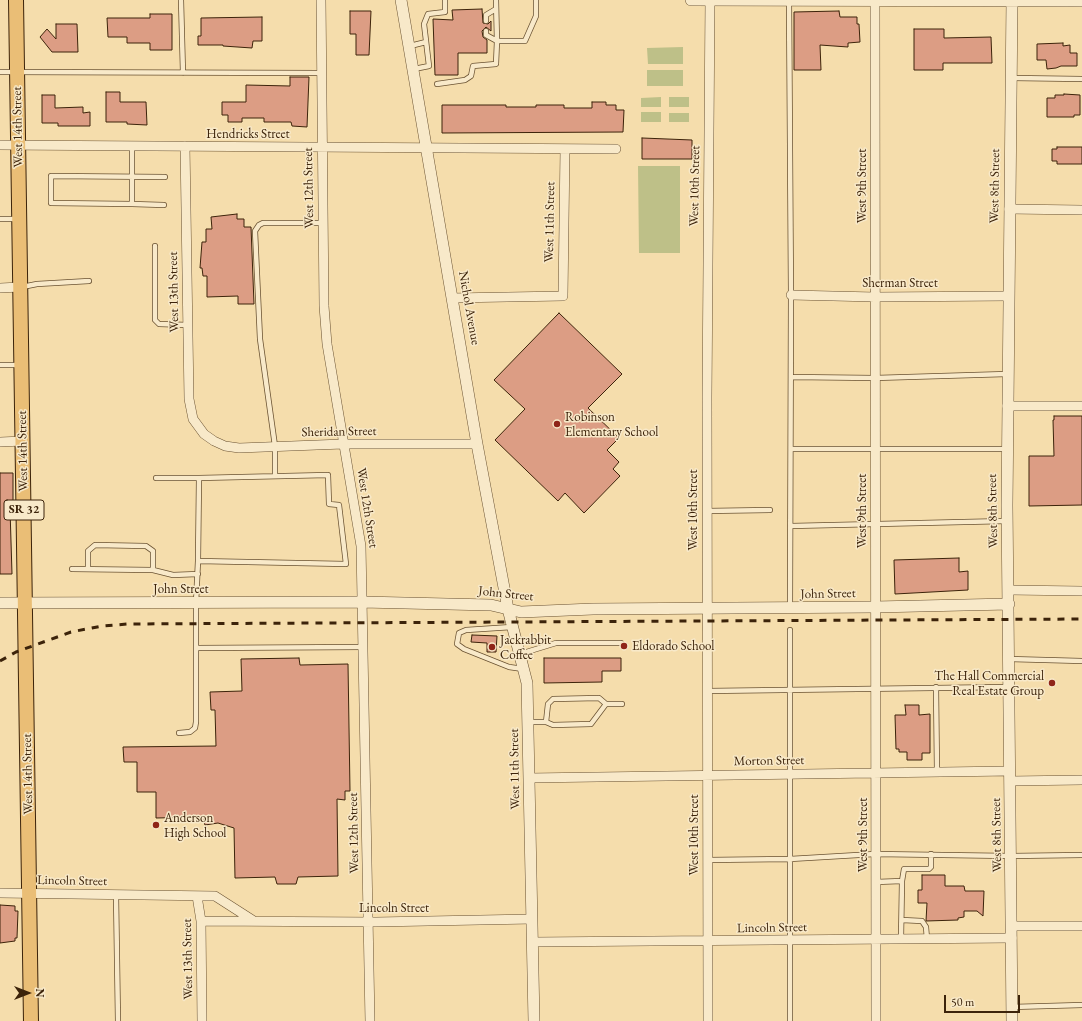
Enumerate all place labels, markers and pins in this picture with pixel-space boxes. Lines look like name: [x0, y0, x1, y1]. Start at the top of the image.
place label: Robinson Elementary School: [565, 409, 658, 440]
marker: Robinson Elementary School: [552, 419, 562, 429]
place label: Jackrabbit Coffee: [500, 632, 551, 663]
place label: Eldorado School: [632, 638, 714, 654]
marker: Eldorado School: [619, 641, 629, 651]
marker: Jackrabbit Coffee: [487, 642, 497, 652]
place label: The Hall Commercial Real Estate Group: [934, 668, 1044, 699]
marker: The Hall Commercial Real Estate Group: [1047, 678, 1057, 688]
place label: Anderson High School: [164, 810, 226, 841]
marker: Anderson High School: [151, 820, 161, 830]

